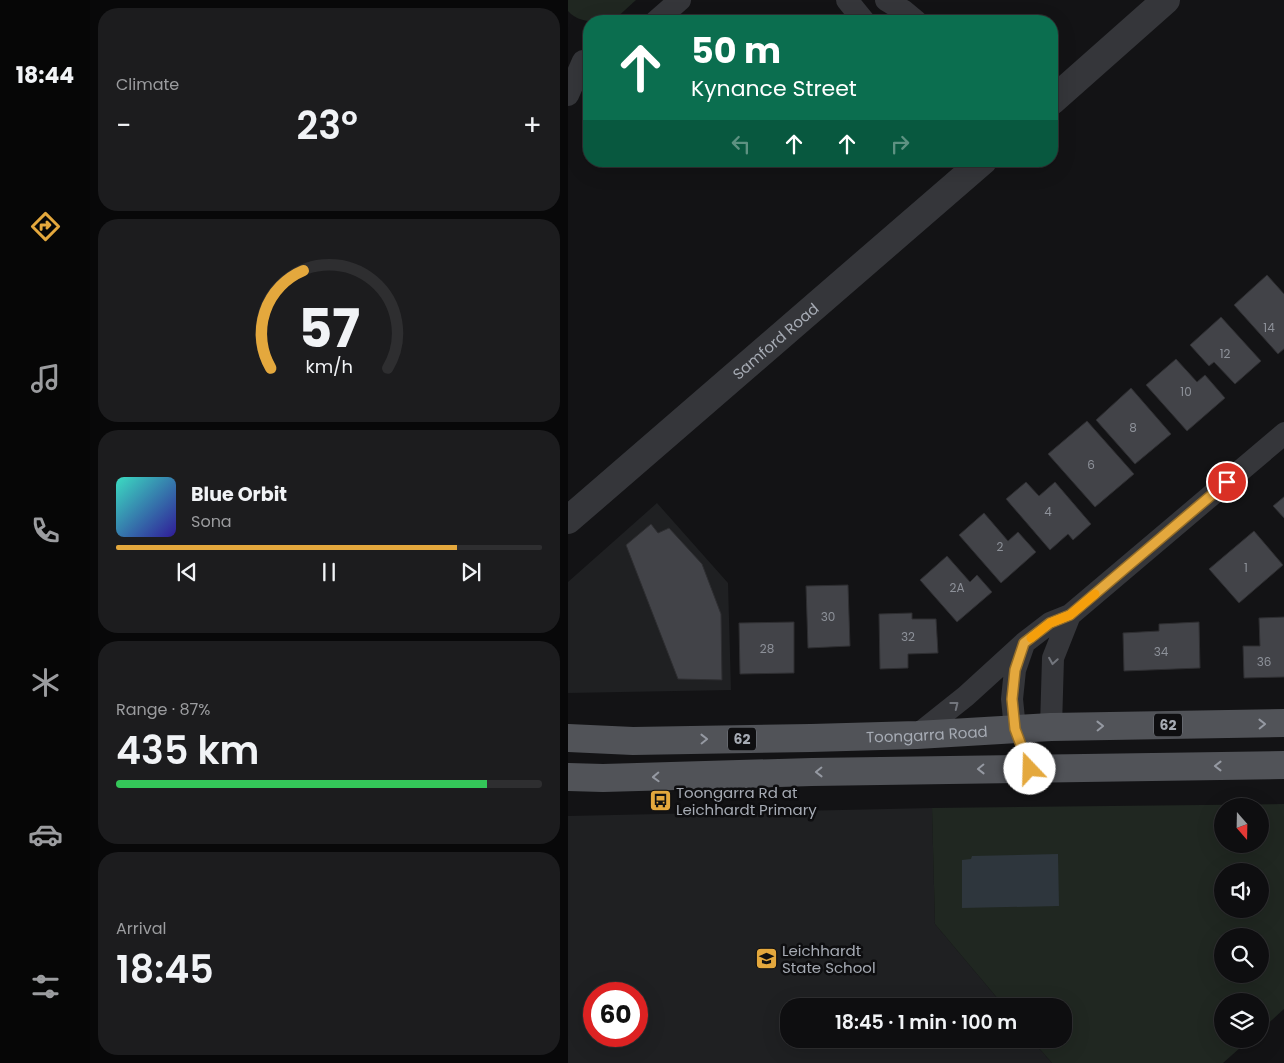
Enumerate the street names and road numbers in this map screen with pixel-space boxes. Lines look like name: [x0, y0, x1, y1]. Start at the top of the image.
street label: Samford Road: [728, 298, 823, 384]
road number: 62: [1154, 714, 1182, 736]
street label: Toongarra Road: [866, 720, 988, 747]
road number: 62: [728, 728, 756, 751]

